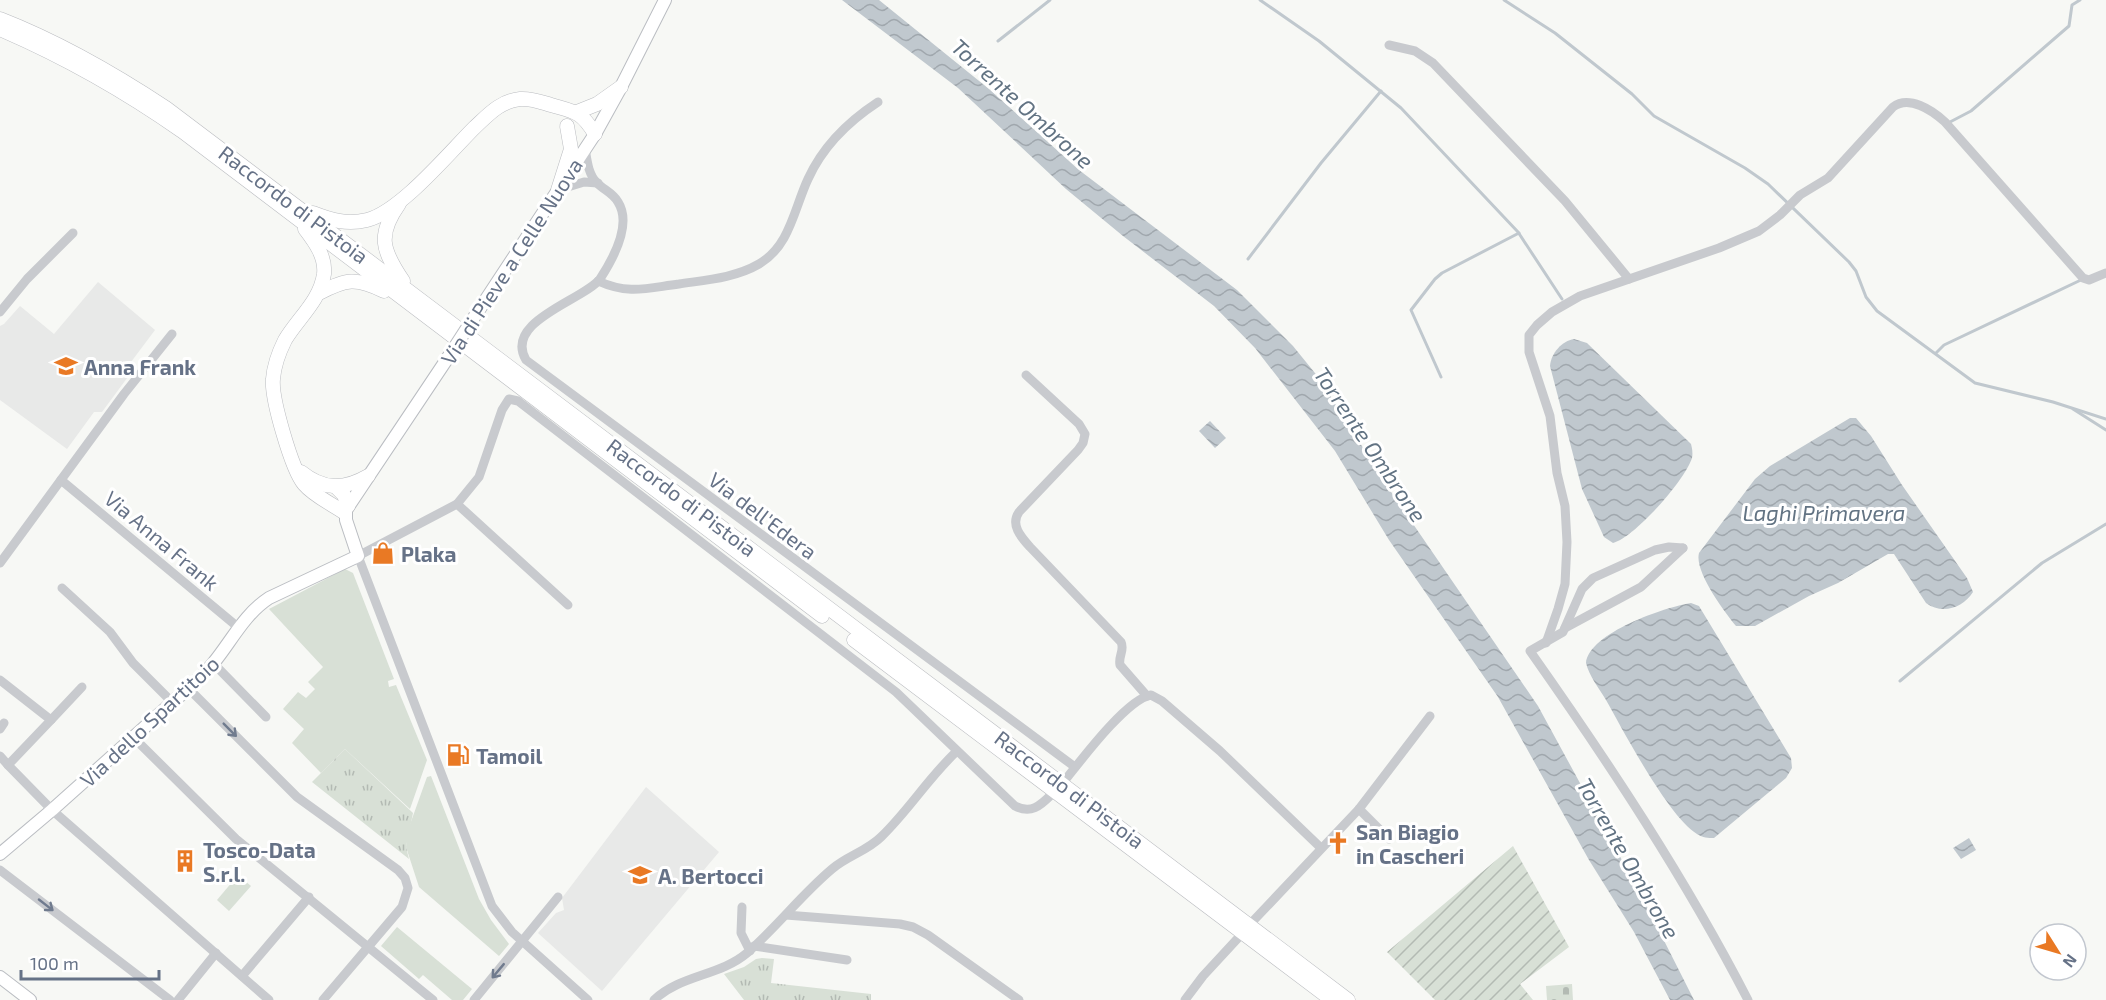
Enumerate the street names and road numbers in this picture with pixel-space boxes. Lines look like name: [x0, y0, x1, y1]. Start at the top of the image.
street label: Raccordo di Pistoia: [214, 140, 374, 268]
street label: Via di Pieve a Celle Nuova: [435, 153, 587, 369]
street label: Raccordo di Pistoia: [602, 433, 762, 561]
street label: Via dell'Edera: [704, 466, 822, 564]
street label: Via Anna Frank: [100, 485, 224, 595]
street label: Via dello Spartitoio: [74, 650, 224, 792]
street label: Raccordo di Pistoia: [990, 725, 1150, 853]

